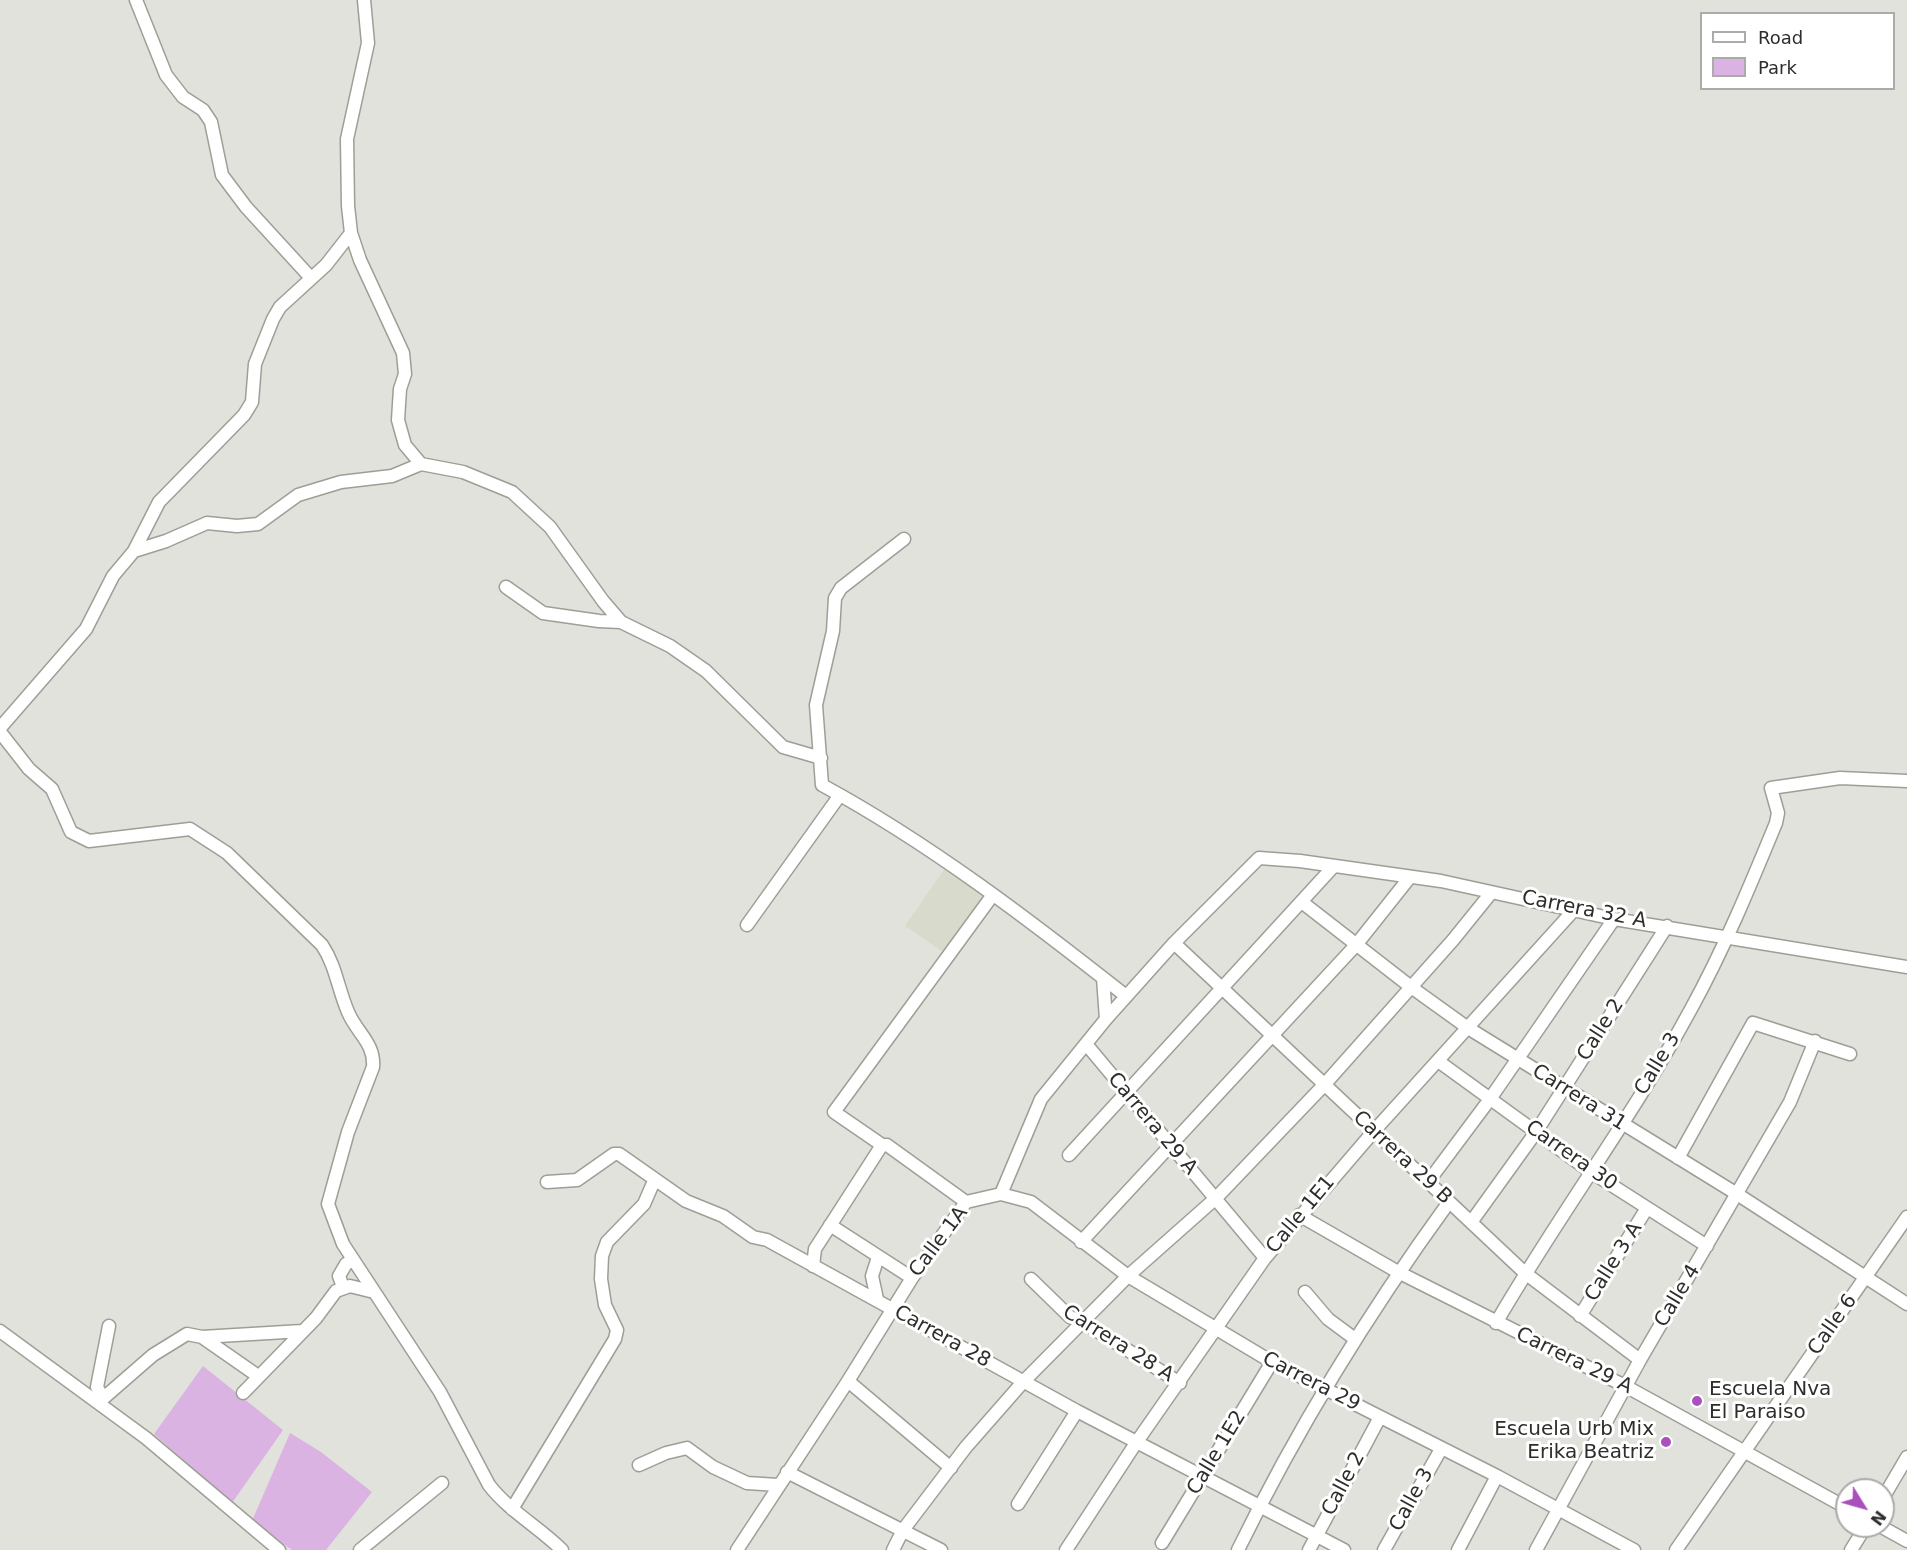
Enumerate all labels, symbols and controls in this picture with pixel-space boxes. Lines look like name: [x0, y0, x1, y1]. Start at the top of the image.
legend: [1700, 12, 1895, 90]
text: Road: [1758, 27, 1803, 48]
text: Park: [1758, 57, 1797, 78]
street label: Carrera 32 A: [1520, 886, 1648, 934]
street label: Calle 2: [1573, 995, 1629, 1065]
street label: Calle 3: [1630, 1028, 1686, 1100]
street label: Carrera 31: [1527, 1060, 1631, 1136]
street label: Carrera 29 A: [1102, 1068, 1202, 1180]
street label: Carrera 29 B: [1348, 1106, 1456, 1210]
street label: Carrera 30: [1521, 1116, 1621, 1196]
street label: Calle 1E1: [1262, 1171, 1340, 1259]
street label: Calle 1A: [905, 1202, 973, 1282]
street label: Calle 3 A: [1580, 1218, 1648, 1306]
street label: Calle 4: [1650, 1260, 1706, 1332]
street label: Calle 6: [1803, 1290, 1863, 1360]
street label: Carrera 28 A: [1058, 1300, 1178, 1388]
street label: Carrera 28: [890, 1301, 994, 1373]
street label: Carrera 29 A: [1512, 1322, 1636, 1400]
street label: Carrera 29: [1258, 1347, 1364, 1417]
place label: Escuela Nva El Paraiso: [1709, 1378, 1831, 1425]
marker: Escuela Nva El Paraiso: [1690, 1394, 1704, 1408]
street label: Calle 1E2: [1182, 1406, 1252, 1500]
place label: Escuela Urb Mix Erika Beatriz: [1494, 1418, 1654, 1465]
marker: Escuela Urb Mix Erika Beatriz: [1659, 1435, 1673, 1449]
street label: Calle 2: [1317, 1448, 1371, 1520]
street label: Calle 3: [1385, 1464, 1439, 1536]
north arrow: [1835, 1478, 1895, 1538]
text: N: [1867, 1507, 1890, 1529]

